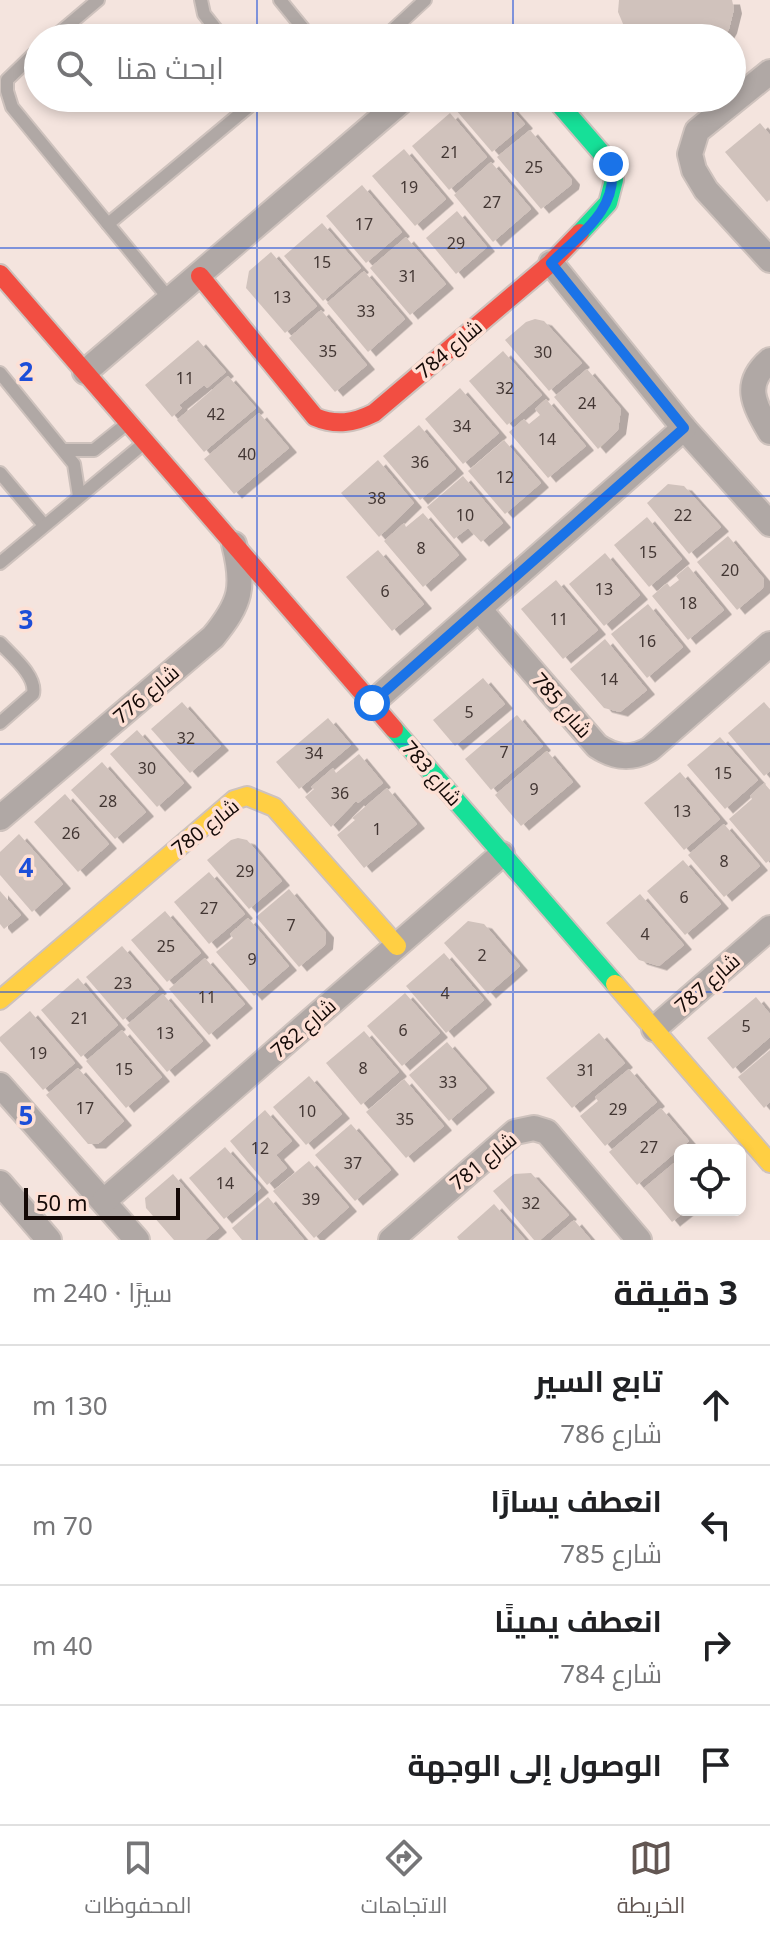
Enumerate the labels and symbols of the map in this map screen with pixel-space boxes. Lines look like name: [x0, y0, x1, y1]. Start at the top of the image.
house number: 21: [441, 141, 459, 163]
route end: [593, 146, 629, 182]
house number: 25: [525, 156, 543, 178]
house number: 19: [400, 176, 418, 198]
house number: 27: [483, 191, 501, 213]
house number: 17: [355, 213, 373, 235]
house number: 29: [447, 232, 465, 254]
house number: 15: [313, 251, 331, 273]
house number: 31: [399, 265, 417, 287]
house number: 13: [273, 286, 291, 308]
house number: 33: [357, 300, 375, 322]
street label: شارع 784: [410, 313, 488, 385]
house number: 35: [319, 340, 337, 362]
house number: 30: [534, 341, 552, 363]
text: 2: [19, 353, 34, 389]
house number: 11: [176, 367, 194, 389]
house number: 32: [496, 377, 514, 399]
house number: 24: [578, 392, 596, 414]
house number: 42: [207, 403, 225, 425]
house number: 34: [453, 415, 471, 437]
house number: 14: [538, 428, 556, 450]
house number: 40: [238, 443, 256, 465]
house number: 36: [411, 451, 429, 473]
house number: 12: [496, 466, 514, 488]
house number: 38: [368, 487, 386, 509]
house number: 10: [456, 504, 474, 526]
house number: 22: [674, 504, 692, 526]
house number: 8: [416, 537, 426, 559]
house number: 15: [639, 541, 657, 563]
house number: 20: [721, 559, 739, 581]
house number: 13: [595, 578, 613, 600]
house number: 6: [380, 580, 390, 602]
house number: 18: [679, 592, 697, 614]
text: 3: [19, 601, 33, 637]
house number: 11: [550, 608, 568, 630]
house number: 16: [638, 630, 656, 652]
street label: شارع 776: [107, 658, 185, 730]
street label: شارع 785: [525, 667, 598, 744]
house number: 14: [600, 668, 618, 690]
route start: [354, 685, 390, 721]
house number: 5: [464, 701, 474, 723]
house number: 32: [177, 727, 195, 749]
street label: شارع 783: [395, 735, 468, 812]
house number: 7: [499, 741, 509, 763]
house number: 34: [305, 742, 323, 764]
house number: 30: [138, 757, 156, 779]
house number: 15: [714, 762, 732, 784]
house number: 9: [529, 778, 539, 800]
house number: 36: [331, 782, 349, 804]
house number: 28: [99, 790, 117, 812]
street label: شارع 780: [166, 792, 245, 863]
house number: 13: [673, 800, 691, 822]
house number: 1: [372, 818, 382, 840]
house number: 26: [62, 822, 80, 844]
text: 4: [19, 849, 34, 885]
house number: 8: [719, 850, 729, 872]
house number: 29: [236, 860, 254, 882]
house number: 6: [679, 886, 689, 908]
house number: 27: [200, 897, 218, 919]
house number: 7: [286, 914, 296, 936]
house number: 4: [640, 923, 650, 945]
house number: 25: [157, 935, 175, 957]
house number: 2: [477, 944, 487, 966]
street label: شارع 787: [669, 947, 746, 1020]
house number: 9: [247, 948, 257, 970]
house number: 23: [114, 972, 132, 994]
house number: 4: [440, 982, 450, 1004]
house number: 11: [198, 986, 216, 1008]
street label: شارع 782: [265, 992, 342, 1065]
house number: 21: [71, 1007, 89, 1029]
house number: 5: [741, 1015, 751, 1037]
house number: 6: [398, 1019, 408, 1041]
house number: 13: [156, 1022, 174, 1044]
house number: 19: [29, 1042, 47, 1064]
house number: 8: [358, 1057, 368, 1079]
house number: 15: [115, 1058, 133, 1080]
house number: 31: [577, 1059, 595, 1081]
house number: 33: [439, 1071, 457, 1093]
text: 5: [19, 1097, 33, 1133]
house number: 17: [76, 1097, 94, 1119]
house number: 29: [609, 1098, 627, 1120]
house number: 10: [298, 1100, 316, 1122]
house number: 35: [396, 1108, 414, 1130]
street label: شارع 781: [444, 1126, 523, 1197]
house number: 27: [640, 1136, 658, 1158]
house number: 12: [251, 1137, 269, 1159]
house number: 37: [344, 1152, 362, 1174]
house number: 14: [216, 1172, 234, 1194]
scale bar: [24, 1184, 180, 1220]
house number: 39: [302, 1188, 320, 1210]
house number: 32: [522, 1192, 540, 1214]

